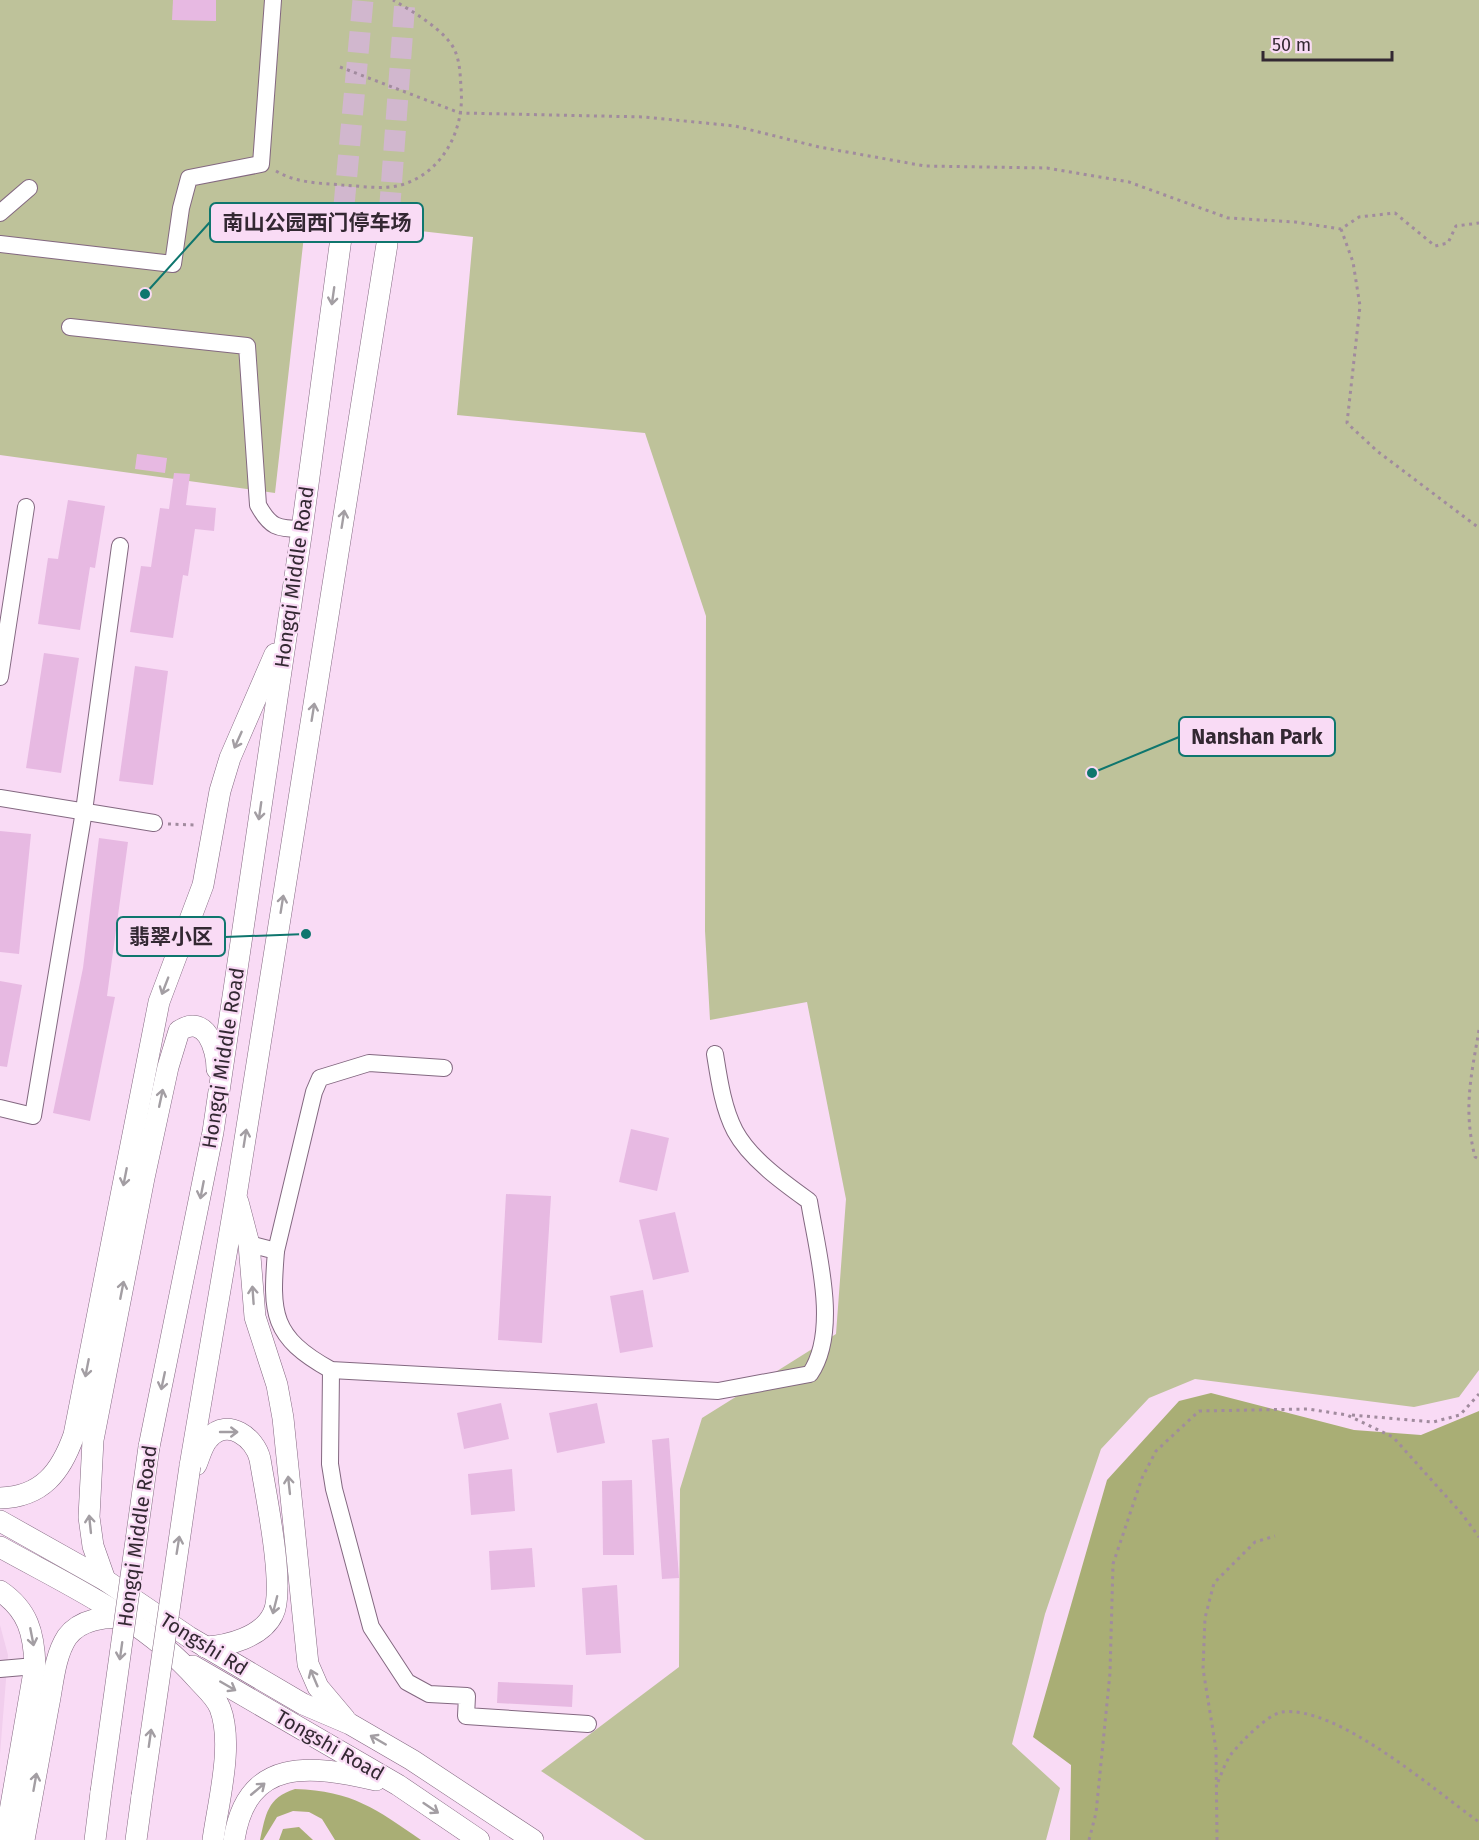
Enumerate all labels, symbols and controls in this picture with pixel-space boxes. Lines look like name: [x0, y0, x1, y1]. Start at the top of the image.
scale bar: [1263, 24, 1392, 62]
text: 50 m: [1272, 34, 1311, 56]
callout: 南山公园西门停车场: [210, 203, 423, 242]
text: 南山公园西门停车场: [223, 210, 412, 236]
one-way arrow: [327, 286, 338, 306]
street label: Hongqi Middle Road: [269, 485, 319, 669]
one-way arrow: [338, 510, 349, 529]
one-way arrow: [307, 702, 318, 722]
callout: Nanshan Park: [1179, 717, 1335, 756]
text: Nanshan Park: [1191, 724, 1323, 750]
one-way arrow: [232, 730, 243, 748]
one-way arrow: [254, 801, 265, 820]
one-way arrow: [277, 895, 288, 915]
callout: 翡翠小区: [117, 917, 225, 956]
text: 翡翠小区: [129, 924, 213, 950]
street label: Hongqi Middle Road: [197, 966, 249, 1150]
one-way arrow: [158, 976, 169, 995]
one-way arrow: [156, 1089, 167, 1109]
one-way arrow: [240, 1129, 251, 1149]
one-way arrow: [119, 1166, 130, 1186]
one-way arrow: [196, 1180, 207, 1200]
one-way arrow: [117, 1280, 128, 1300]
one-way arrow: [247, 1285, 258, 1305]
one-way arrow: [81, 1358, 92, 1377]
one-way arrow: [157, 1371, 168, 1391]
one-way arrow: [218, 1426, 238, 1438]
street label: Hongqi Middle Road: [112, 1444, 162, 1628]
one-way arrow: [283, 1476, 294, 1496]
one-way arrow: [84, 1514, 95, 1534]
one-way arrow: [172, 1535, 183, 1555]
one-way arrow: [269, 1595, 281, 1614]
street label: Tongshi Rd: [156, 1608, 252, 1680]
one-way arrow: [27, 1626, 38, 1646]
one-way arrow: [115, 1640, 126, 1660]
one-way arrow: [308, 1670, 319, 1688]
one-way arrow: [219, 1680, 236, 1692]
street label: Tongshi Road: [272, 1704, 388, 1786]
one-way arrow: [145, 1728, 156, 1748]
one-way arrow: [370, 1734, 387, 1746]
one-way arrow: [30, 1773, 41, 1793]
one-way arrow: [250, 1782, 266, 1795]
one-way arrow: [422, 1802, 439, 1814]

